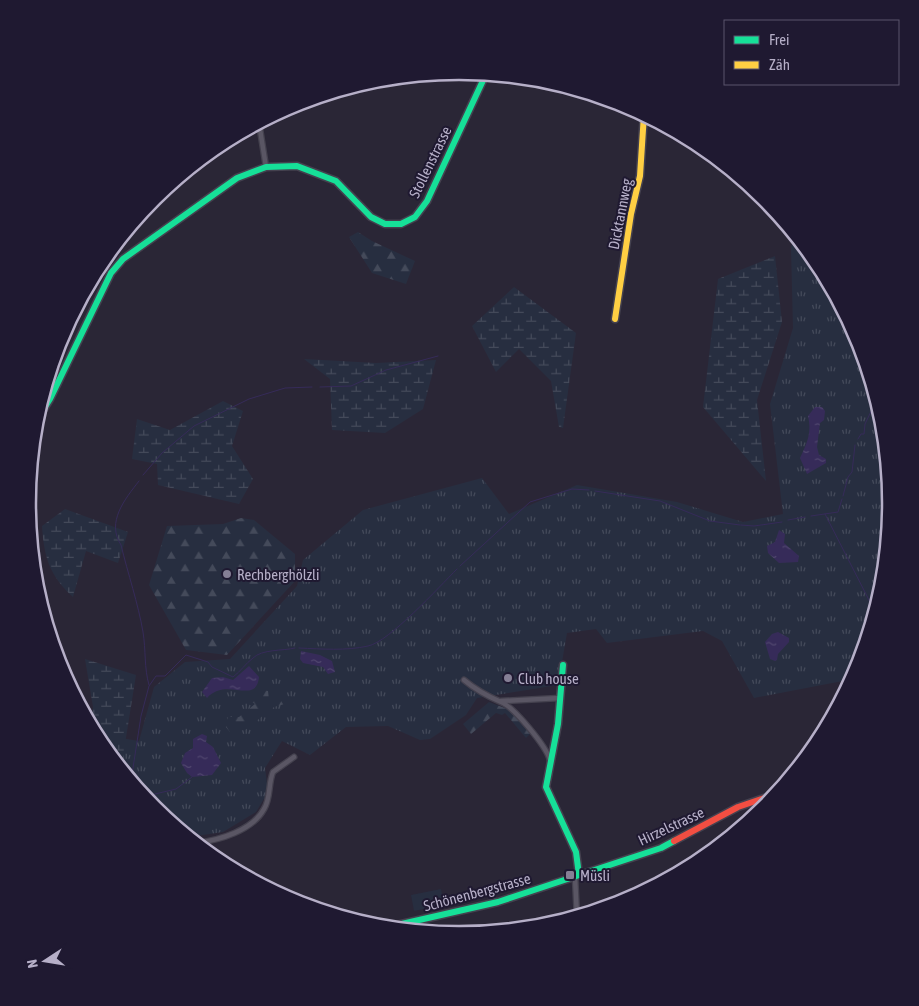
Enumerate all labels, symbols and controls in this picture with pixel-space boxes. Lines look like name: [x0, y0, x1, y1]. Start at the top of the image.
legend: [724, 20, 899, 85]
text: Frei: [769, 31, 789, 48]
text: Zäh: [769, 56, 790, 73]
street label: Stollenstrasse: [405, 123, 455, 201]
street label: Dicktannweg: [605, 177, 635, 251]
place label: Rechberghölzli: [237, 566, 320, 583]
marker: Rechberghölzli: [221, 568, 233, 580]
place label: Club house: [518, 670, 579, 687]
marker: Club house: [502, 672, 514, 684]
street label: Hirzelstrasse: [635, 803, 707, 849]
place label: Müsli: [580, 867, 610, 884]
marker: Müsli: [564, 869, 576, 881]
street label: Schönenbergstrasse: [422, 870, 533, 914]
north arrow: [20, 936, 70, 986]
text: N: [24, 958, 41, 969]

